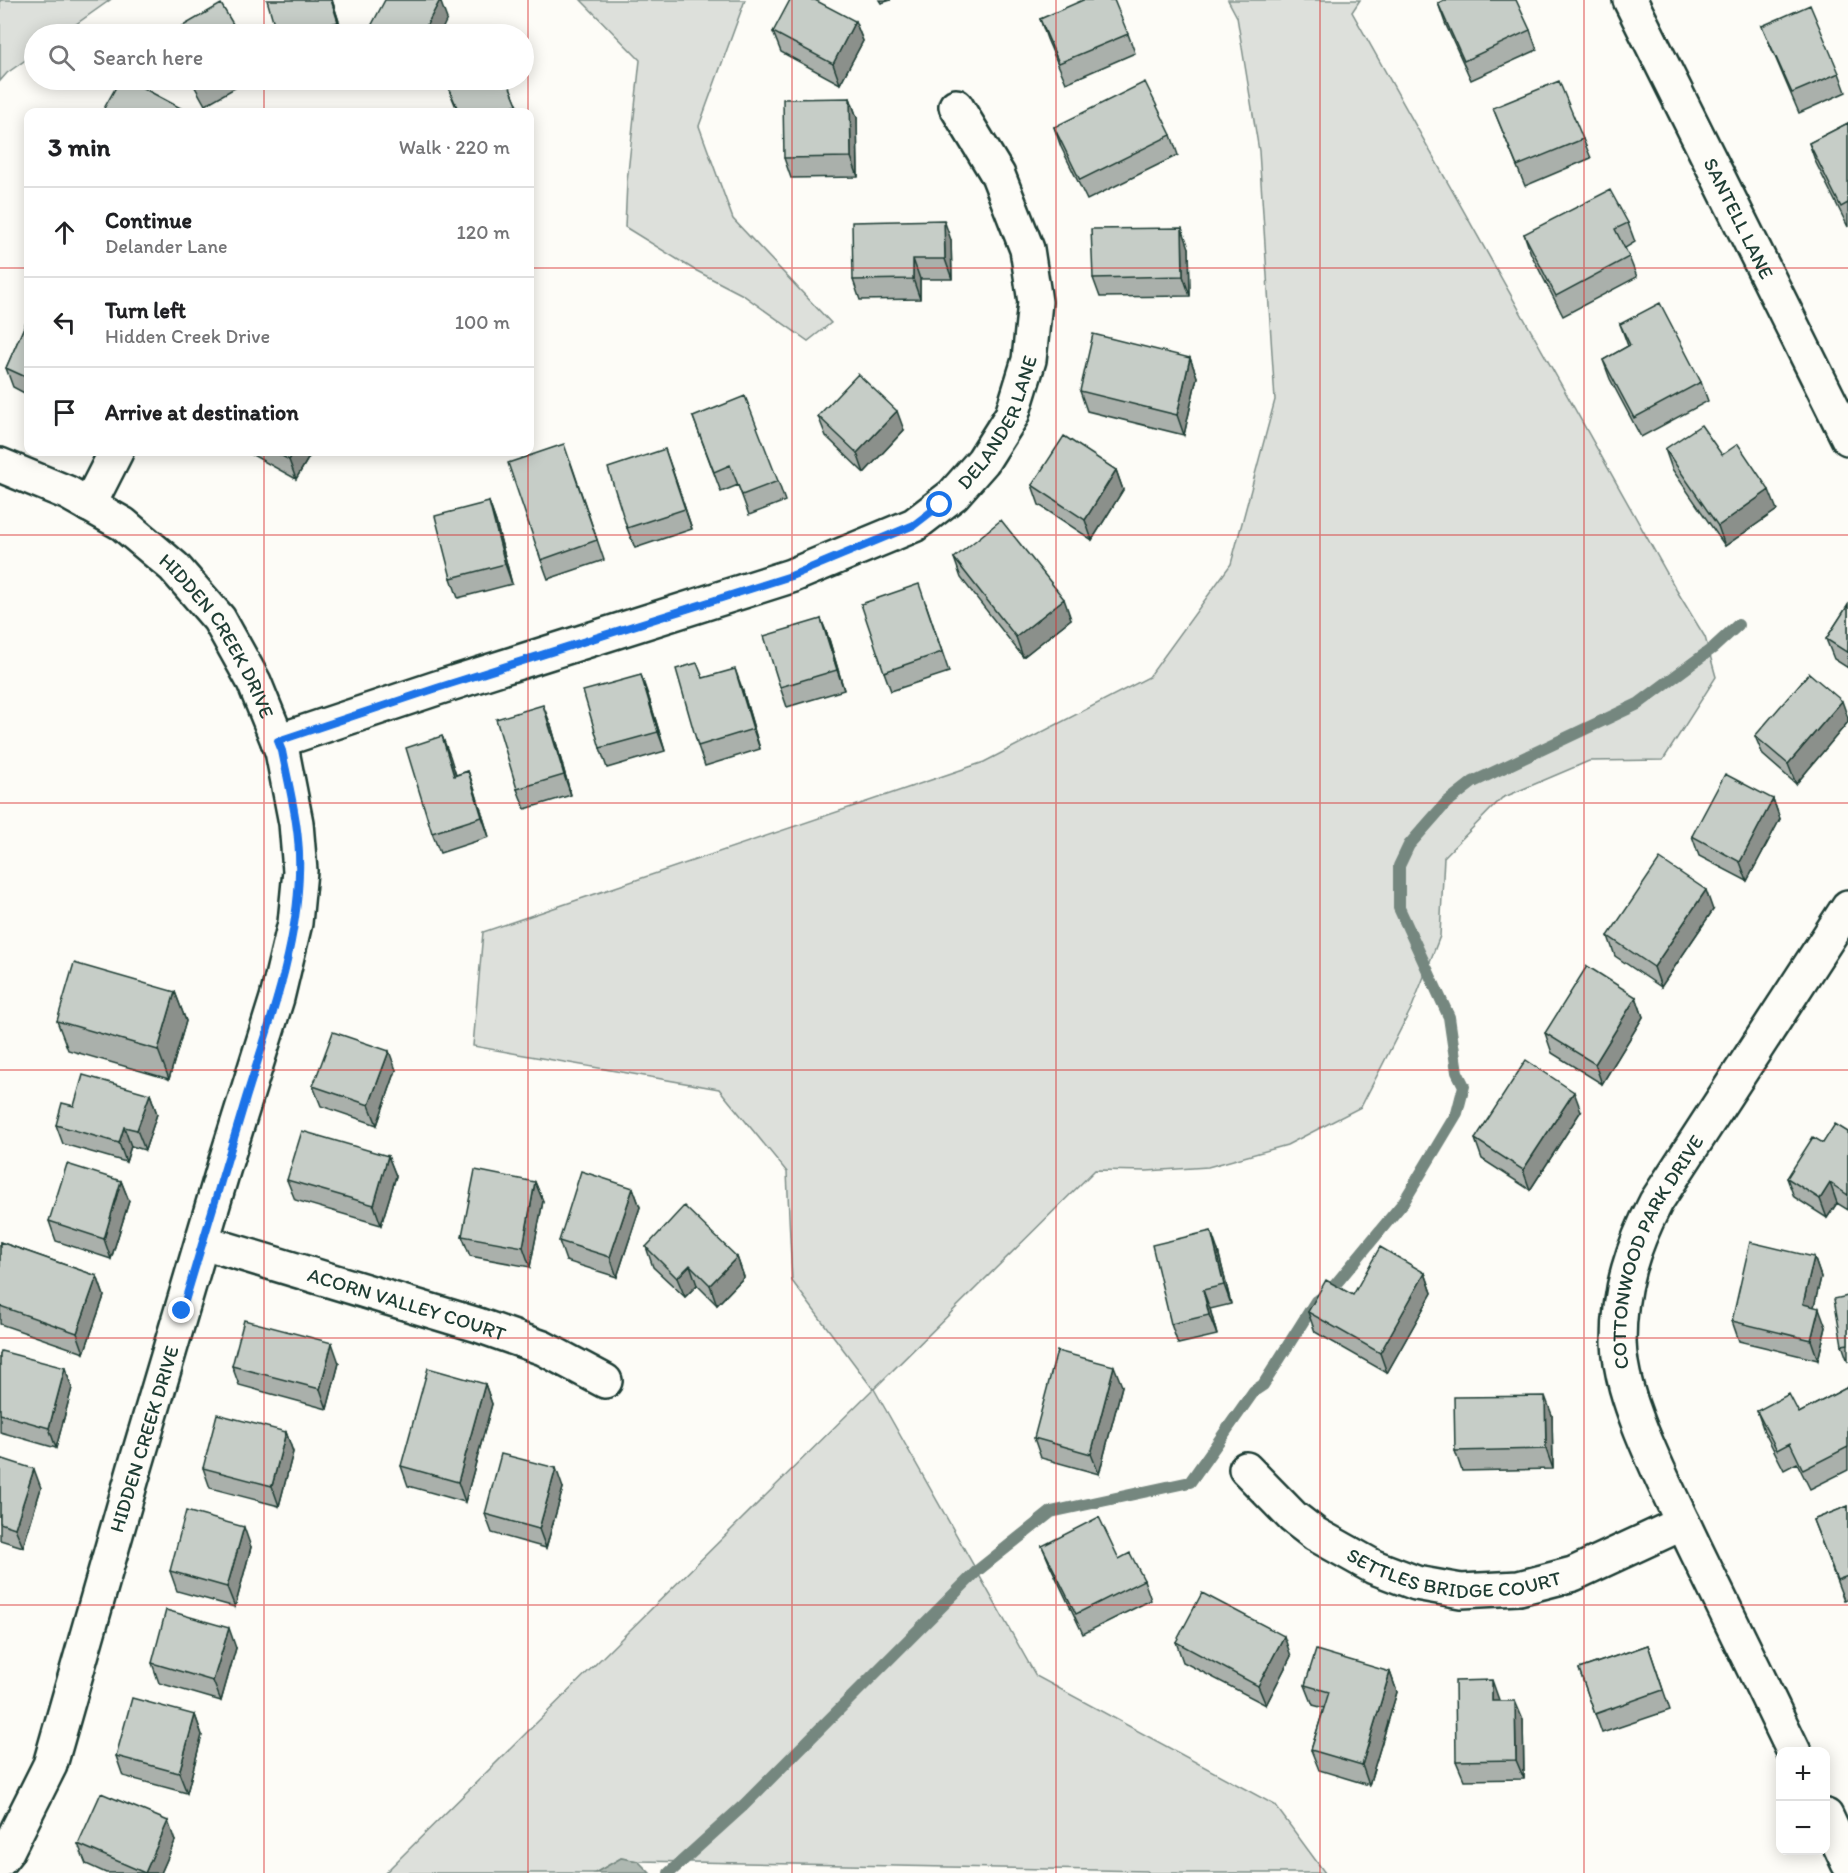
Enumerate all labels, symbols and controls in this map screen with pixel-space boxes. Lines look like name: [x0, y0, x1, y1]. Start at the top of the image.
search box: [24, 24, 534, 90]
icon: search: [45, 41, 78, 74]
text: Search here: [93, 44, 203, 71]
text: 3 min: [48, 131, 110, 163]
text: Walk · 220 m: [399, 135, 510, 159]
street label: SANTELL LANE: [1699, 154, 1779, 283]
text: Continue: [105, 207, 192, 234]
icon: ahead: [48, 216, 81, 249]
text: 120 m: [457, 220, 510, 244]
text: Delander Lane: [105, 234, 228, 258]
text: Turn left: [105, 297, 186, 324]
icon: left: [48, 306, 81, 339]
text: 100 m: [455, 310, 510, 334]
text: Hidden Creek Drive: [105, 324, 270, 348]
street label: DELANDER LANE: [952, 352, 1042, 494]
icon: arrive: [48, 396, 81, 429]
text: Arrive at destination: [105, 399, 299, 426]
route start: [926, 491, 952, 517]
street label: HIDDEN CREEK DRIVE: [154, 548, 279, 722]
street label: COTTONWOOD PARK DRIVE: [1607, 1130, 1708, 1371]
street label: ACORN VALLEY COURT: [305, 1262, 509, 1346]
route end: [168, 1297, 194, 1323]
street label: HIDDEN CREEK DRIVE: [104, 1343, 184, 1535]
street label: SETTLES BRIDGE COURT: [1343, 1542, 1564, 1603]
map controls: [1776, 1747, 1830, 1855]
button: +: [1776, 1747, 1830, 1801]
button: −: [1776, 1801, 1830, 1855]

